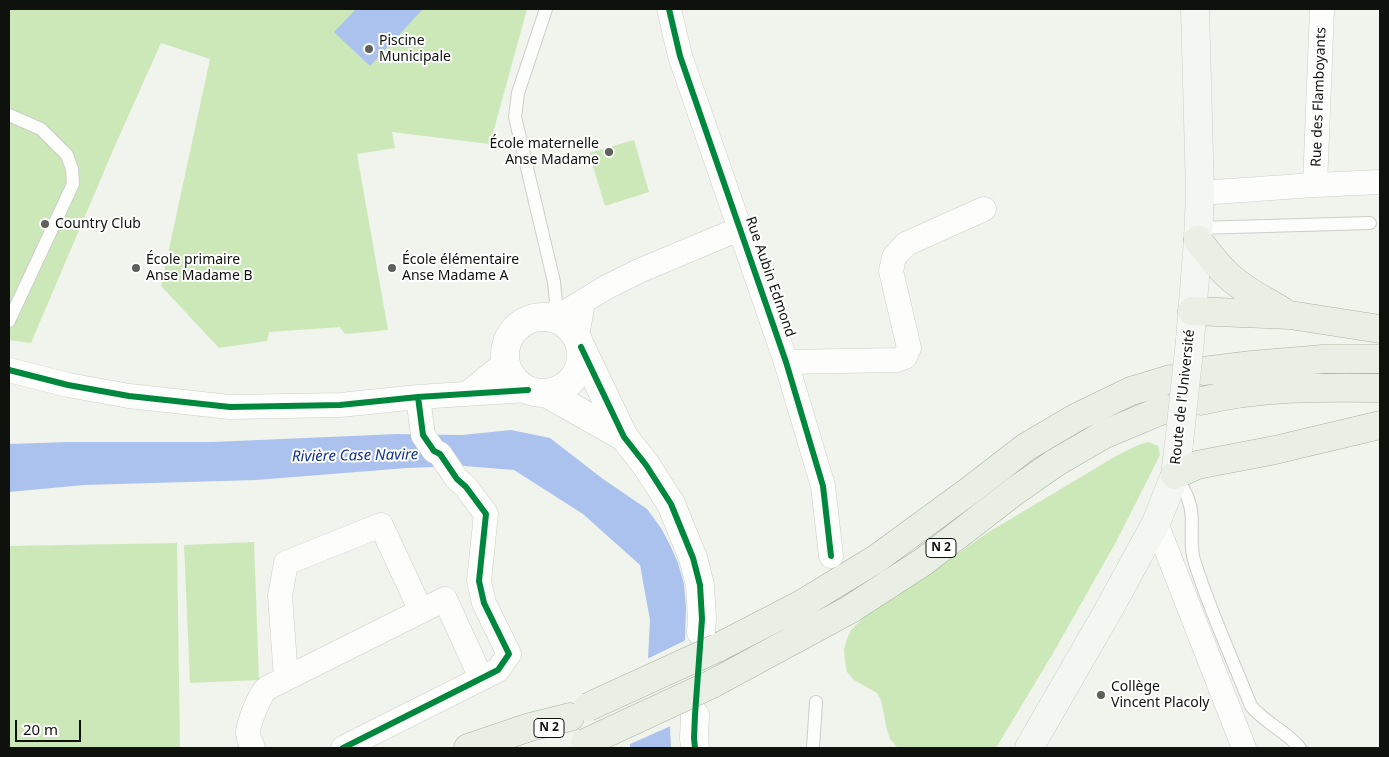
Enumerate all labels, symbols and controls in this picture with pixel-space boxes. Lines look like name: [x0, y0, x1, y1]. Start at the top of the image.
street label: Rue des Flamboyants: [1308, 27, 1330, 167]
place label: Piscine Municipale: [379, 33, 451, 65]
marker: Piscine Municipale: [363, 43, 375, 55]
place label: École maternelle Anse Madame: [490, 136, 599, 168]
marker: École maternelle Anse Madame: [603, 146, 615, 158]
street label: Rue Aubin Edmond: [742, 215, 798, 339]
place label: Country Club: [55, 216, 141, 232]
marker: Country Club: [39, 218, 51, 230]
place label: École primaire Anse Madame B: [146, 252, 253, 284]
place label: École élémentaire Anse Madame A: [402, 252, 519, 284]
marker: École primaire Anse Madame B: [130, 262, 142, 274]
marker: École élémentaire Anse Madame A: [386, 262, 398, 274]
street label: Route de l'Université: [1168, 329, 1198, 465]
water label: Rivière Case Navire: [292, 446, 418, 466]
road number: N 2: [926, 538, 956, 558]
place label: Collège Vincent Placoly: [1111, 679, 1210, 712]
marker: Collège Vincent Placoly: [1095, 689, 1107, 701]
scale bar: [18, 710, 84, 742]
road number: N 2: [534, 718, 564, 738]
text: 20 m: [23, 719, 58, 739]

